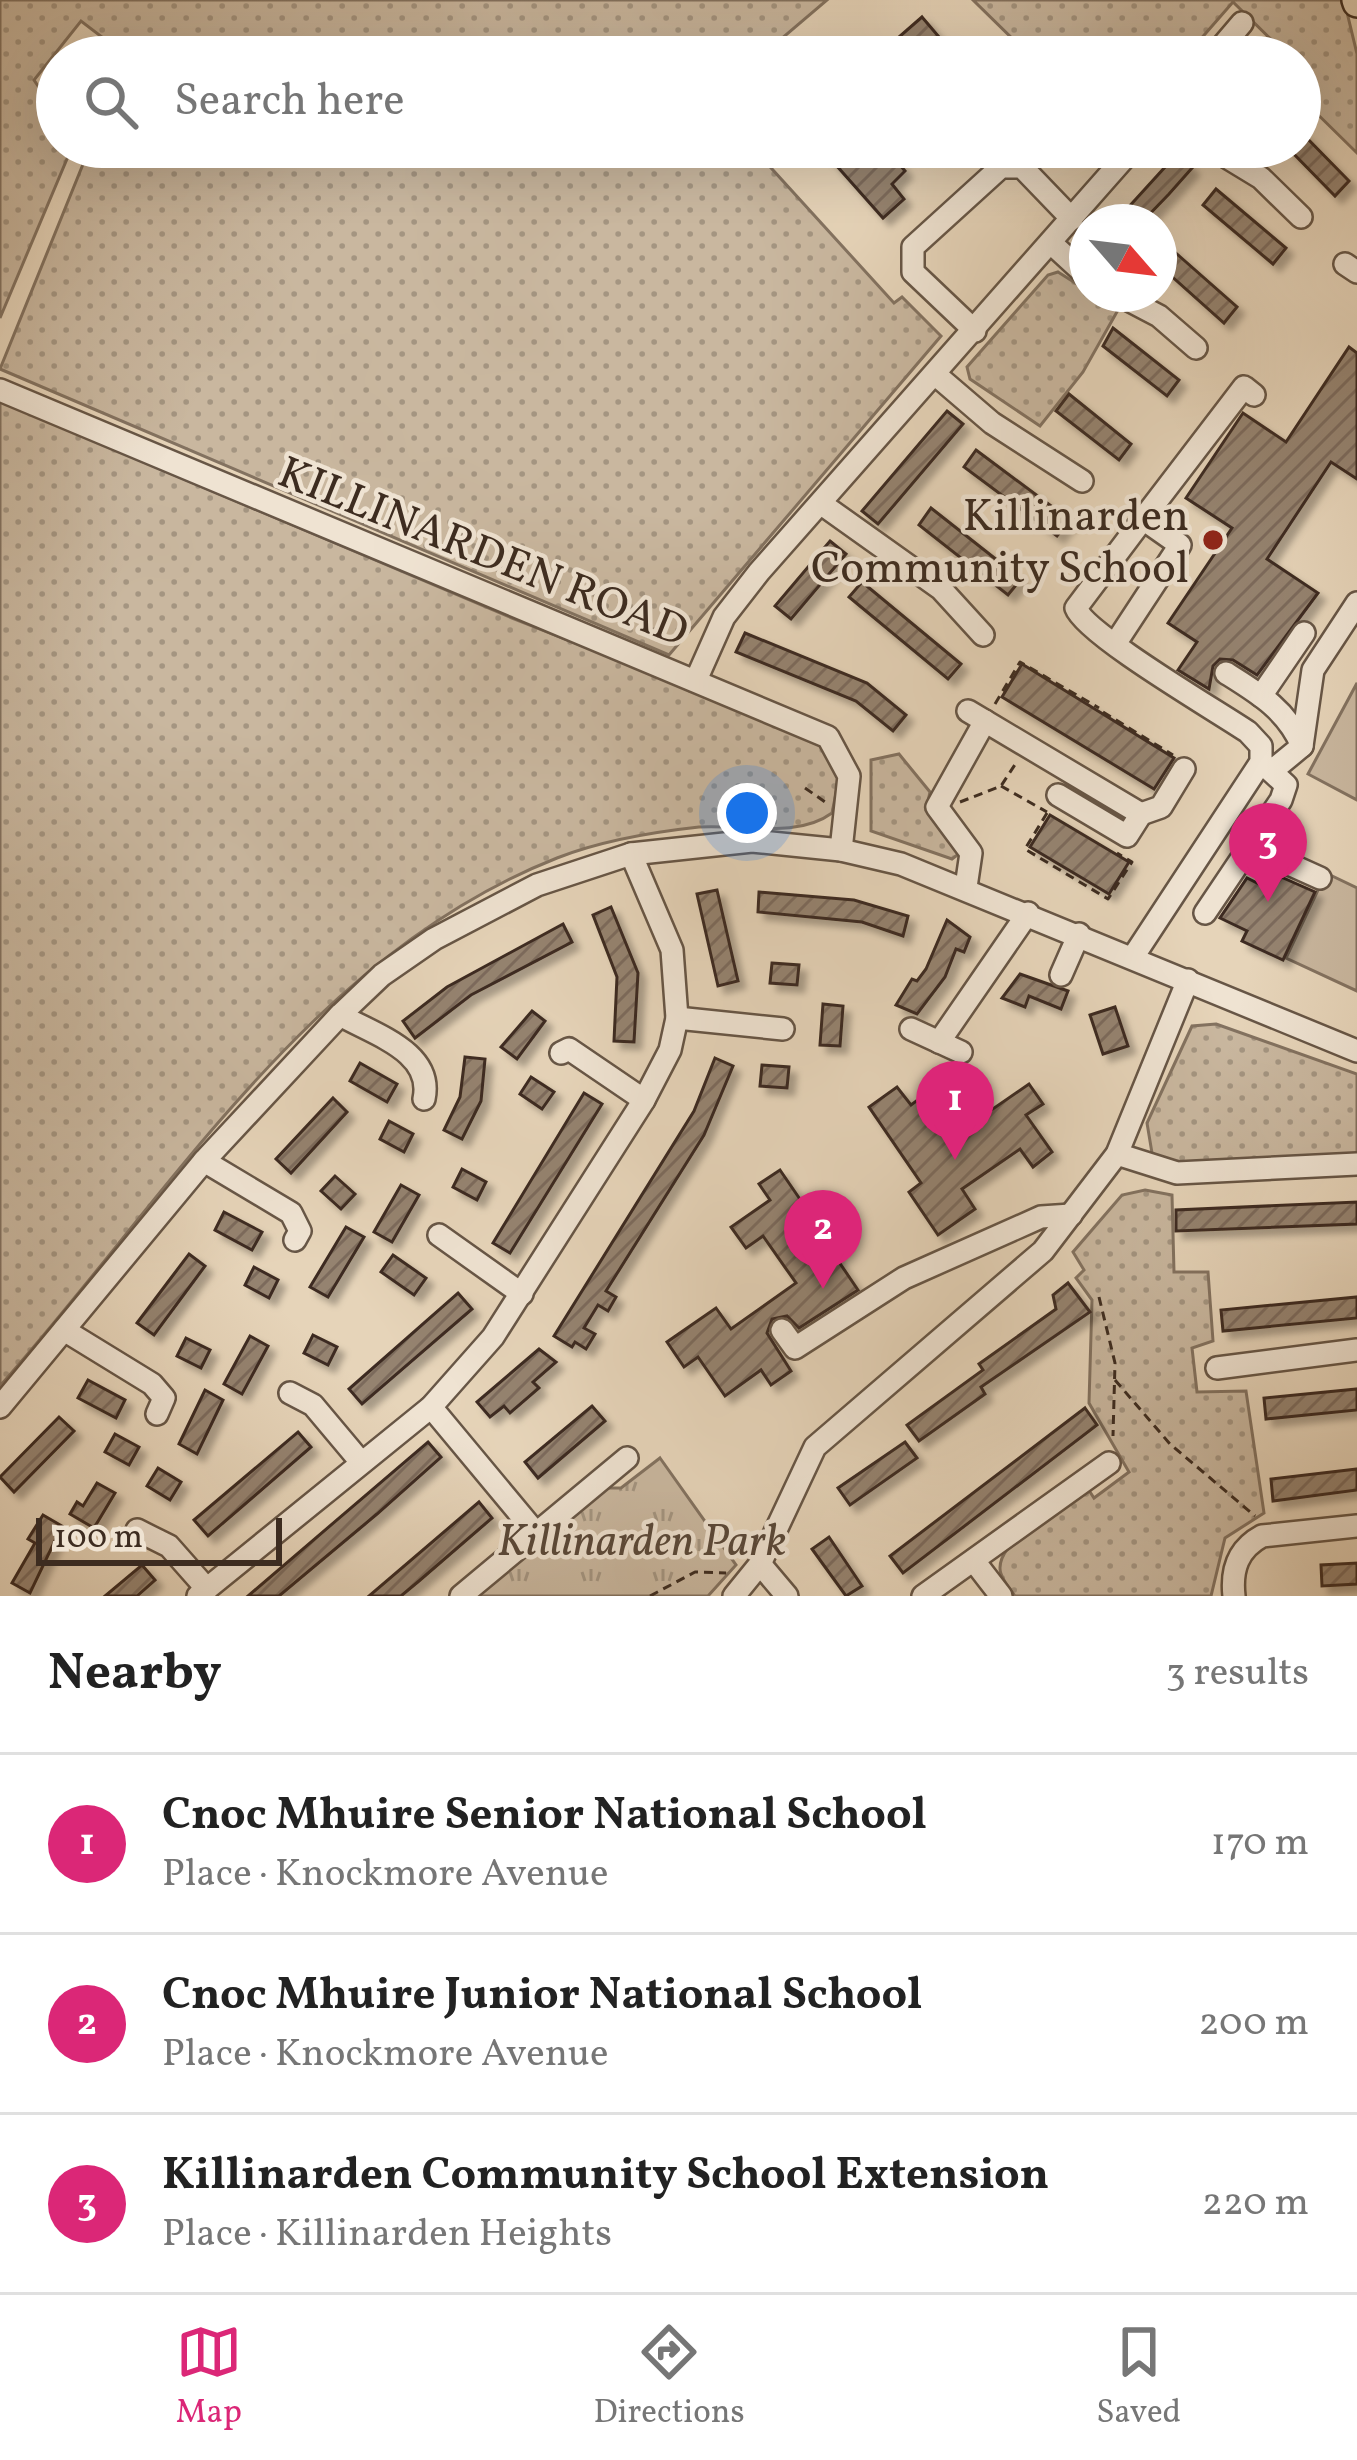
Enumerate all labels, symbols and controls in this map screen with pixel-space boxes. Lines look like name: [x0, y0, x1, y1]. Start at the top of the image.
search box: [36, 36, 1321, 168]
icon: search: [78, 69, 144, 135]
text: Search here: [174, 71, 405, 134]
north arrow: [1069, 204, 1177, 312]
street label: KILLINARDEN ROAD: [268, 443, 697, 665]
place label: Killinarden Community School: [811, 487, 1189, 602]
marker: Killinarden Community School: [1200, 527, 1226, 553]
your location: [717, 783, 777, 843]
pin: 3: [1229, 803, 1307, 902]
pin: 1: [916, 1061, 994, 1160]
pin: 2: [784, 1190, 862, 1289]
scale bar: [36, 1512, 282, 1565]
park label: Killinarden Park: [497, 1512, 787, 1575]
text: 100 m: [54, 1516, 143, 1562]
text: Nearby: [48, 1639, 222, 1710]
text: 3 results: [1166, 1647, 1309, 1701]
text: Cnoc Mhuire Senior National School: [162, 1785, 927, 1848]
text: 1: [79, 1817, 95, 1871]
text: 170 m: [1211, 1817, 1309, 1871]
text: Place · Knockmore Avenue: [162, 1848, 609, 1902]
text: Cnoc Mhuire Junior National School: [162, 1965, 922, 2028]
text: 2: [77, 1997, 97, 2051]
text: 200 m: [1198, 1997, 1309, 2051]
text: Place · Knockmore Avenue: [162, 2028, 609, 2082]
text: Killinarden Community School Extension: [162, 2145, 1049, 2208]
text: 3: [77, 2177, 97, 2231]
text: 220 m: [1202, 2177, 1309, 2231]
text: Place · Killinarden Heights: [162, 2208, 612, 2262]
tab: Map: [176, 2319, 242, 2437]
tab: Directions: [593, 2319, 745, 2437]
tab: Saved: [1096, 2319, 1181, 2437]

